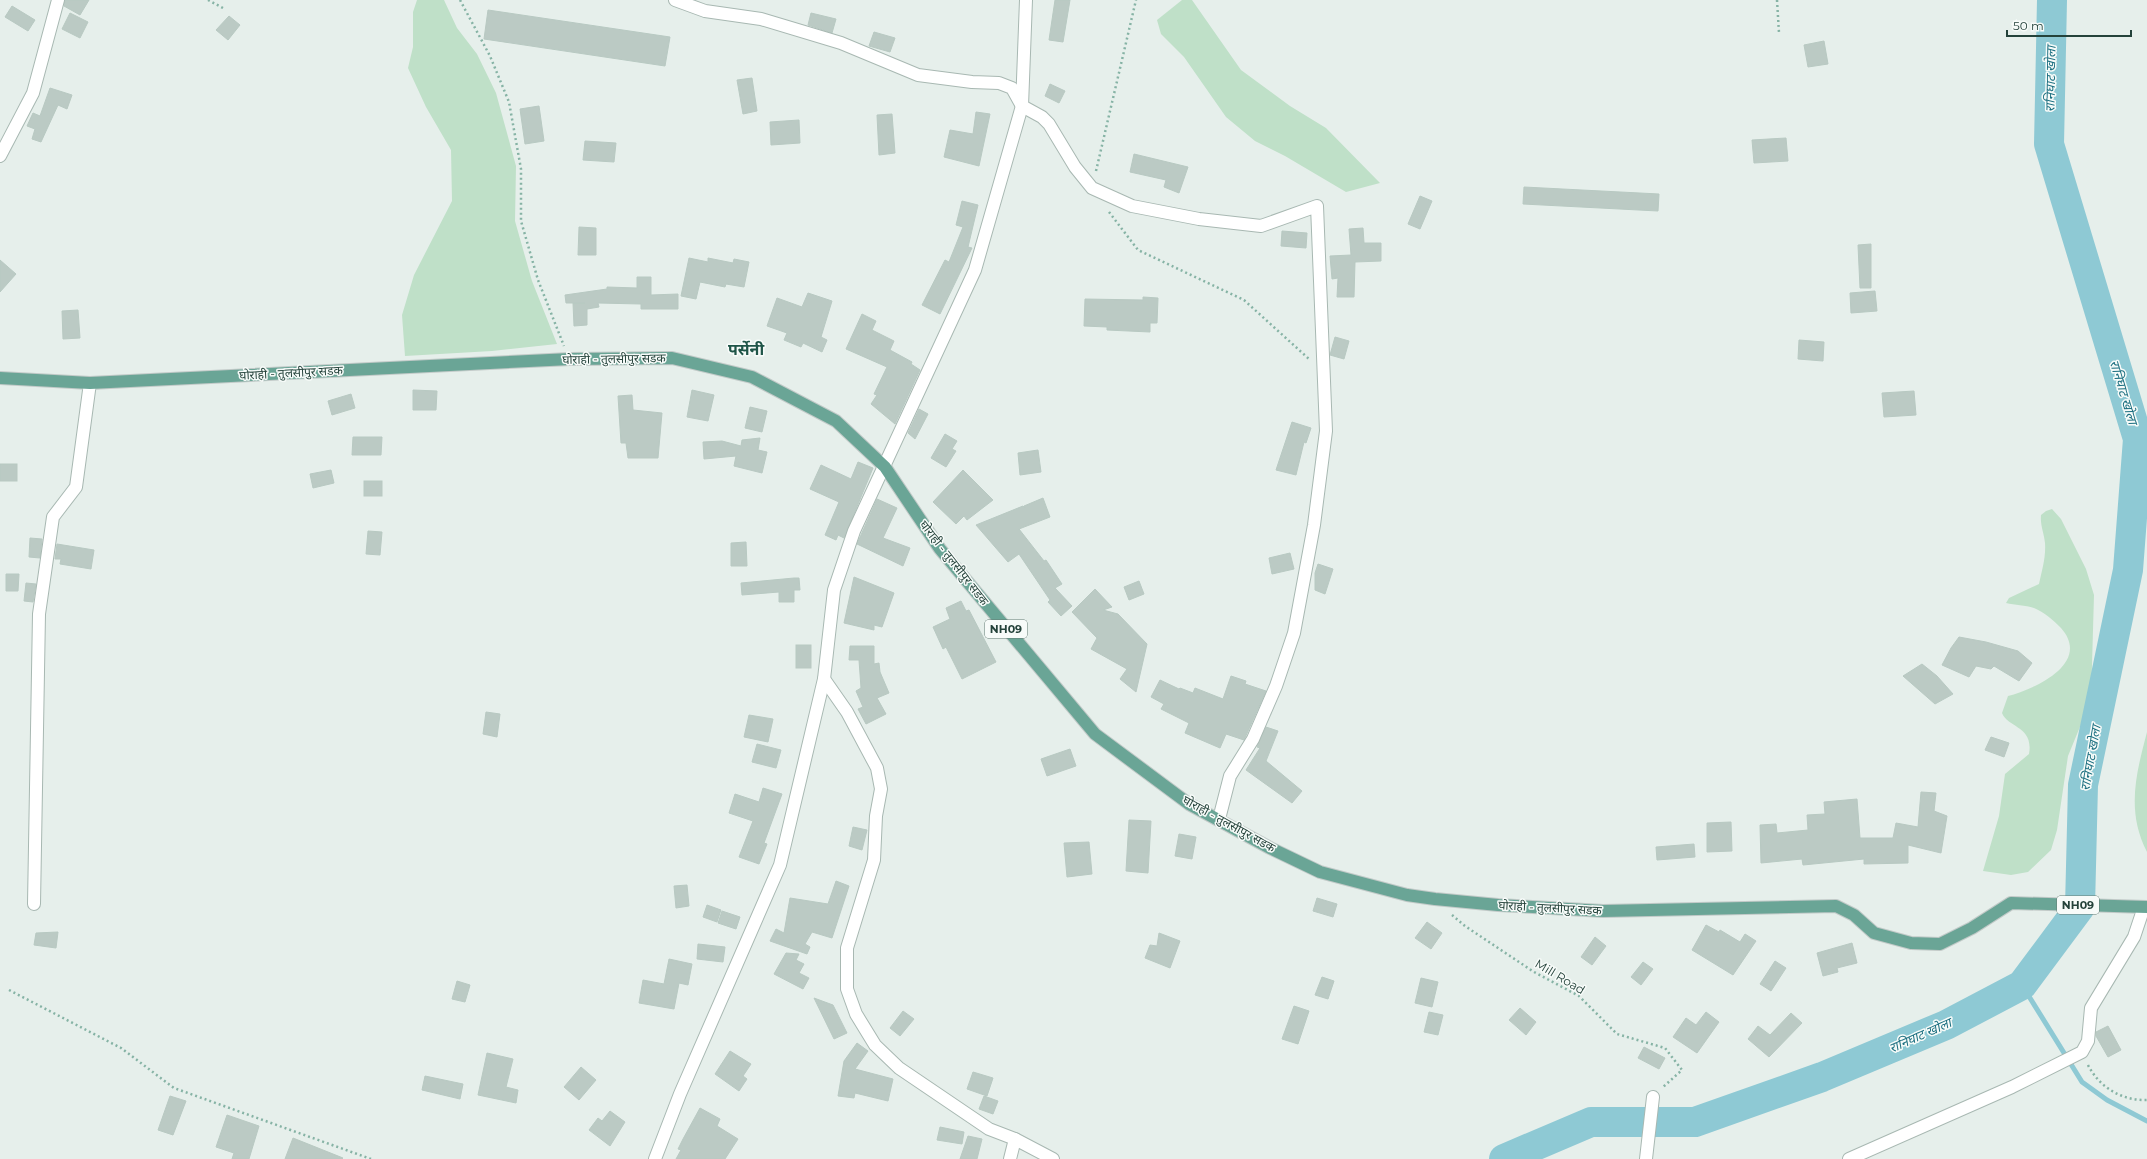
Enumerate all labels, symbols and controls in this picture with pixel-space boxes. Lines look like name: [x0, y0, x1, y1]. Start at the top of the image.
scale bar: [2007, 12, 2131, 38]
text: 50 m: [2013, 18, 2044, 33]
water label: रानिघाट खोला: [2041, 43, 2059, 112]
district label: पर्सेनी: [728, 340, 764, 359]
street label: घोराही - तुलसीपुर सडक: [562, 350, 667, 368]
water label: रानिघाट खोला: [2107, 358, 2142, 429]
street label: घोराही - तुलसीपुर सडक: [239, 362, 344, 384]
street label: घोराही - तुलसीपुर सडक: [916, 517, 993, 609]
road number: NH09: [985, 620, 1027, 638]
water label: रानिघाट खोला: [2076, 721, 2104, 792]
street label: घोराही - तुलसीपुर सडक: [1180, 792, 1279, 856]
road number: NH09: [2057, 896, 2099, 914]
street label: घोराही - तुलसीपुर सडक: [1498, 897, 1603, 919]
street label: Mill Road: [1533, 956, 1588, 997]
water label: रानिघाट खोला: [1886, 1013, 1956, 1056]

